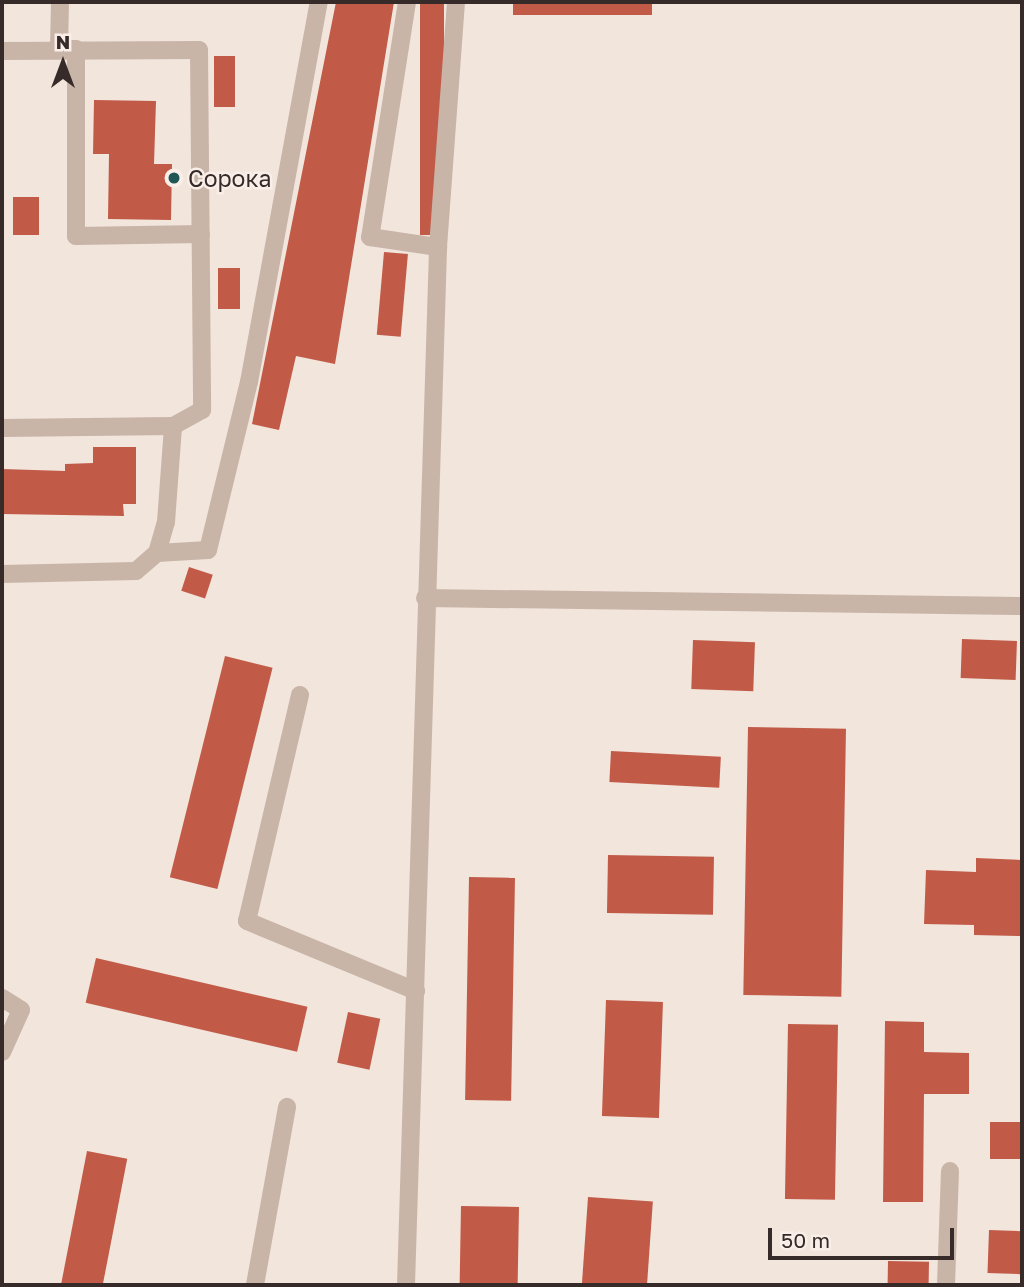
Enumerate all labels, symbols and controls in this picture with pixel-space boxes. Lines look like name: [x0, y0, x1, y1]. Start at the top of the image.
north arrow: [28, 28, 98, 98]
text: N: [56, 30, 70, 53]
place label: Сорока: [188, 164, 271, 192]
marker: Сорока: [166, 170, 182, 186]
scale bar: [772, 1214, 958, 1258]
text: 50 m: [781, 1227, 830, 1253]

